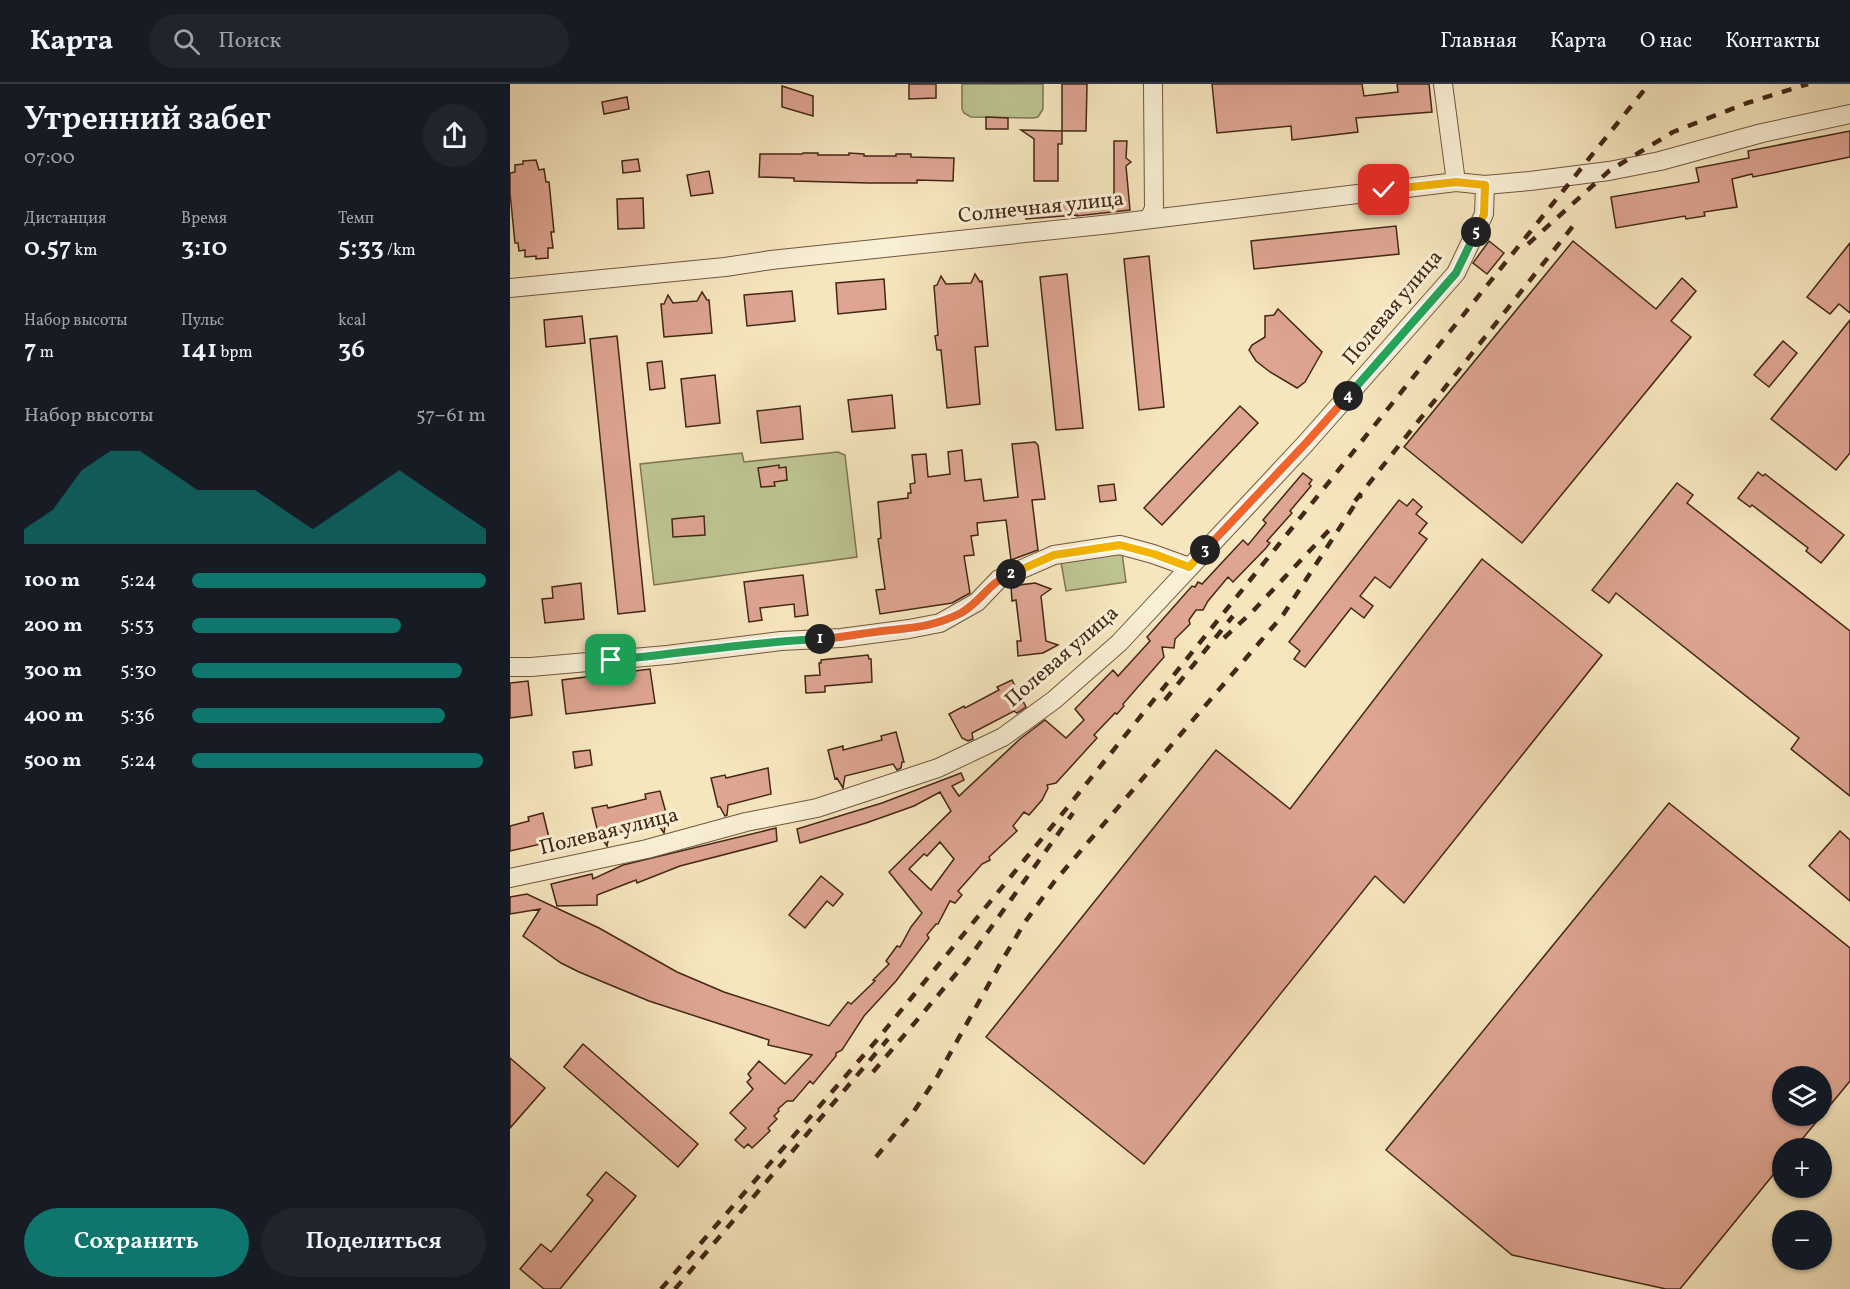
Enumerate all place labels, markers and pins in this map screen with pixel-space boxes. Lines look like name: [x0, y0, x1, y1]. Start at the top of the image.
pin: [1358, 164, 1409, 215]
pin: 5: [1461, 217, 1491, 247]
pin: 4: [1333, 381, 1363, 411]
pin: 3: [1190, 535, 1220, 565]
pin: 2: [996, 559, 1026, 589]
pin: 1: [805, 624, 835, 654]
pin: [585, 634, 636, 685]

